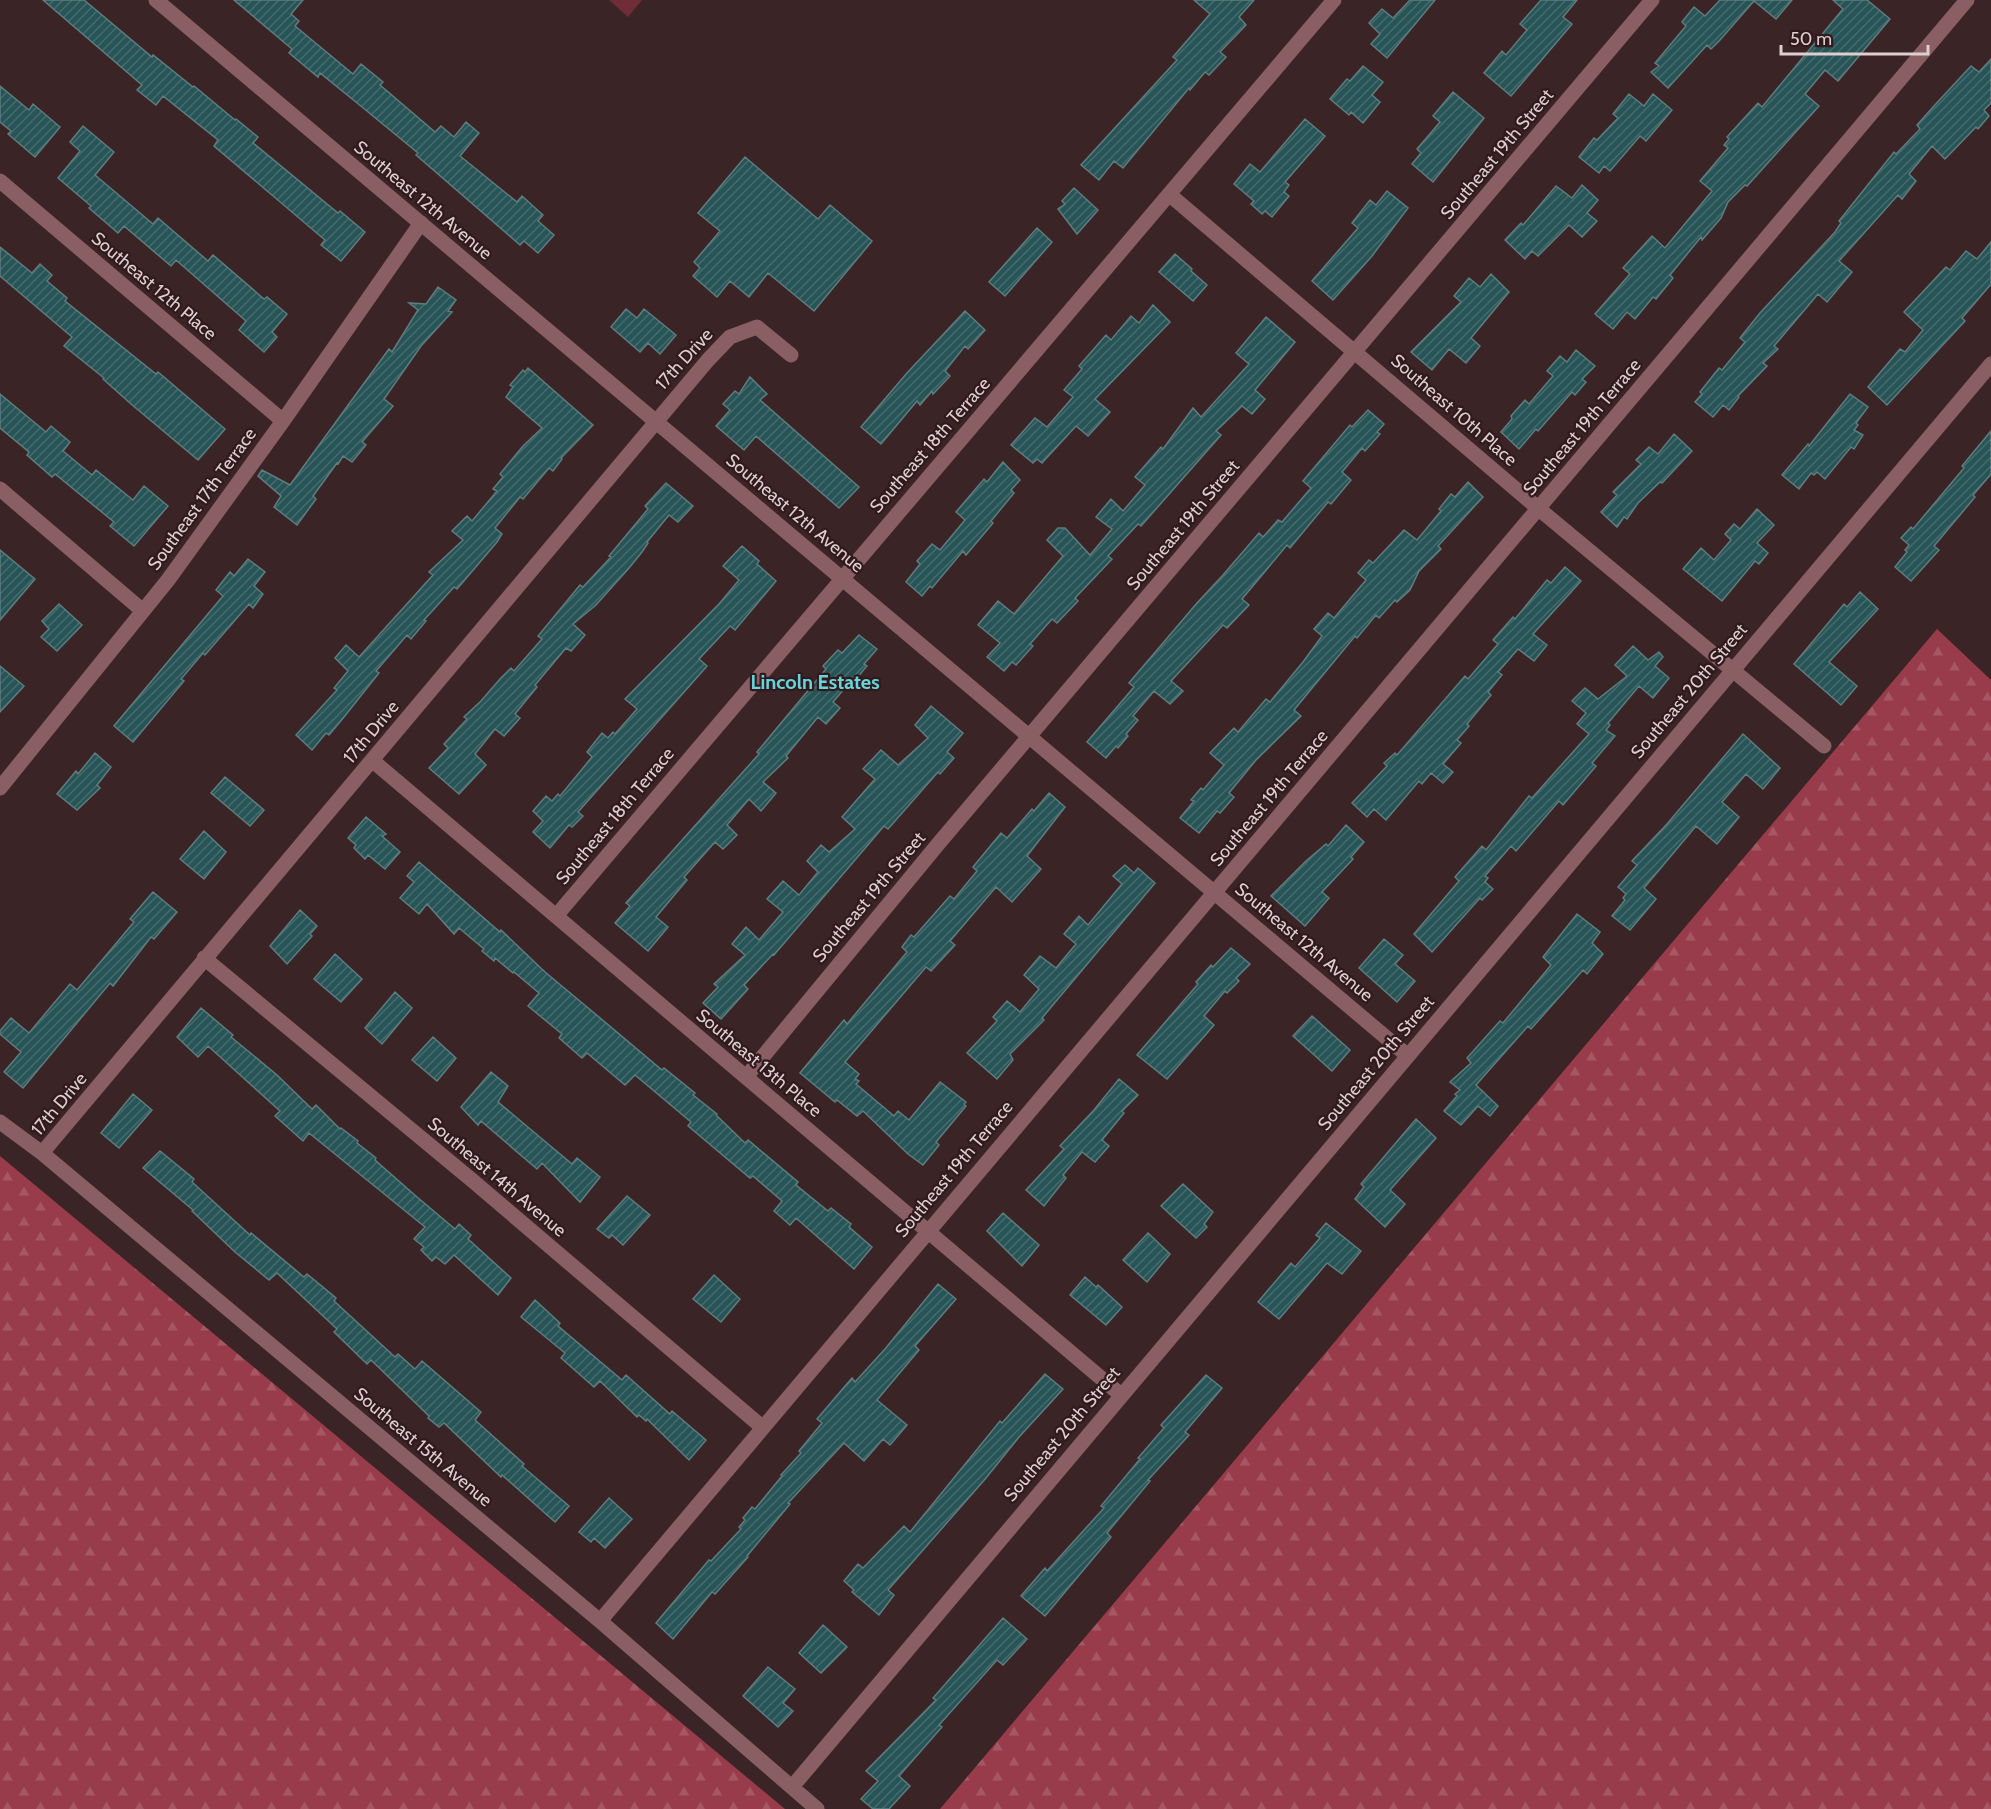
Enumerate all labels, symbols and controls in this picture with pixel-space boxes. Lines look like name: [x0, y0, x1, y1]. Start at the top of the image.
scale bar: [1781, 18, 1928, 56]
text: 50 m: [1790, 28, 1832, 50]
street label: Southeast 19th Street: [1436, 84, 1558, 224]
street label: Southeast 12th Avenue: [350, 136, 496, 264]
street label: Southeast 12th Place: [87, 227, 221, 345]
street label: 17th Drive: [651, 324, 717, 394]
street label: Southeast 10th Place: [1386, 349, 1522, 471]
street label: Southeast 19th Terrace: [1518, 354, 1646, 500]
street label: Southeast 18th Terrace: [865, 373, 995, 517]
street label: Southeast 17th Terrace: [143, 424, 261, 574]
street label: Southeast 12th Avenue: [722, 449, 868, 577]
street label: Southeast 19th Street: [1122, 455, 1244, 595]
street label: Southeast 20th Street: [1626, 619, 1752, 763]
district label: Lincoln Estates: [750, 670, 880, 694]
street label: 17th Drive: [338, 696, 404, 768]
street label: Southeast 19th Terrace: [1205, 725, 1333, 871]
street label: Southeast 18th Terrace: [551, 743, 679, 889]
street label: Southeast 19th Street: [808, 827, 930, 967]
street label: Southeast 12th Avenue: [1231, 878, 1377, 1006]
street label: Southeast 20th Street: [1313, 991, 1439, 1135]
street label: Southeast 13th Place: [692, 1004, 826, 1122]
street label: 17th Drive: [26, 1068, 92, 1140]
street label: Southeast 19th Terrace: [890, 1096, 1018, 1242]
street label: Southeast 14th Avenue: [423, 1113, 571, 1241]
street label: Southeast 20th Street: [999, 1362, 1125, 1506]
street label: Southeast 15th Avenue: [349, 1383, 497, 1511]

